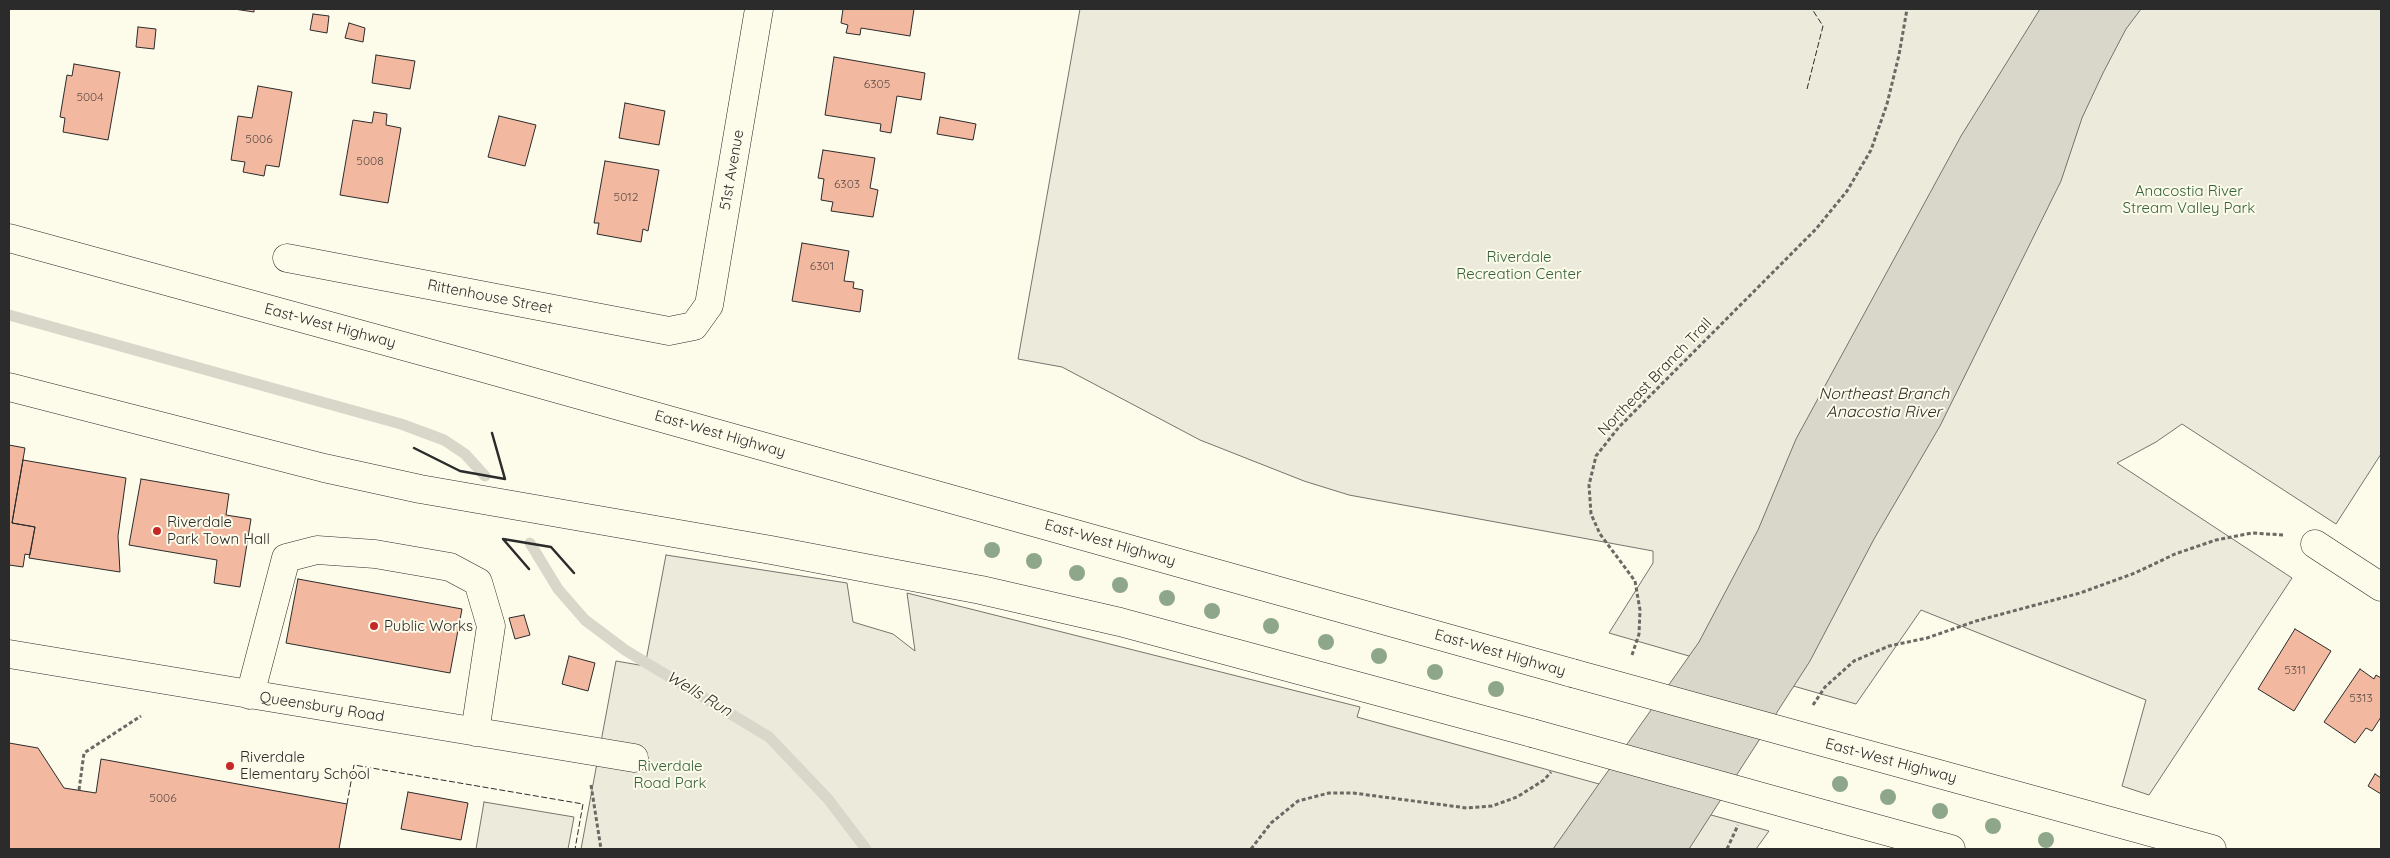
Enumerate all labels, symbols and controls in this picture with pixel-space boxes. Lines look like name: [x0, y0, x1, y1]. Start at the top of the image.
house number: 6305: [864, 77, 890, 91]
house number: 5004: [76, 90, 104, 104]
street label: 51st Avenue: [716, 128, 748, 212]
house number: 5006: [245, 132, 273, 146]
house number: 5008: [356, 154, 384, 168]
house number: 6303: [834, 177, 860, 191]
park label: Anacostia River Stream Valley Park: [2123, 182, 2255, 217]
house number: 5012: [614, 190, 638, 204]
park label: Riverdale Recreation Center: [1456, 248, 1582, 283]
house number: 6301: [810, 259, 834, 273]
street label: Rittenhouse Street: [426, 276, 554, 318]
street label: East-West Highway: [262, 300, 398, 352]
street label: Northeast Branch Trail: [1594, 315, 1716, 439]
water label: Northeast Branch Anacostia River: [1819, 384, 1949, 422]
street label: East-West Highway: [652, 407, 788, 461]
place label: Riverdale Park Town Hall: [167, 513, 270, 548]
street label: East-West Highway: [1042, 516, 1178, 570]
marker: Riverdale Park Town Hall: [151, 525, 163, 537]
place label: Public Works: [384, 617, 473, 635]
marker: Public Works: [368, 620, 380, 632]
street label: East-West Highway: [1432, 626, 1568, 680]
house number: 5311: [2284, 663, 2306, 677]
water label: Wells Run: [663, 667, 735, 721]
street label: Queensbury Road: [258, 688, 386, 726]
house number: 5313: [2349, 691, 2373, 705]
street label: East-West Highway: [1823, 735, 1959, 787]
place label: Riverdale Elementary School: [240, 748, 370, 783]
park label: Riverdale Road Park: [633, 757, 707, 792]
marker: Riverdale Elementary School: [224, 760, 236, 772]
house number: 5006: [149, 791, 177, 805]

